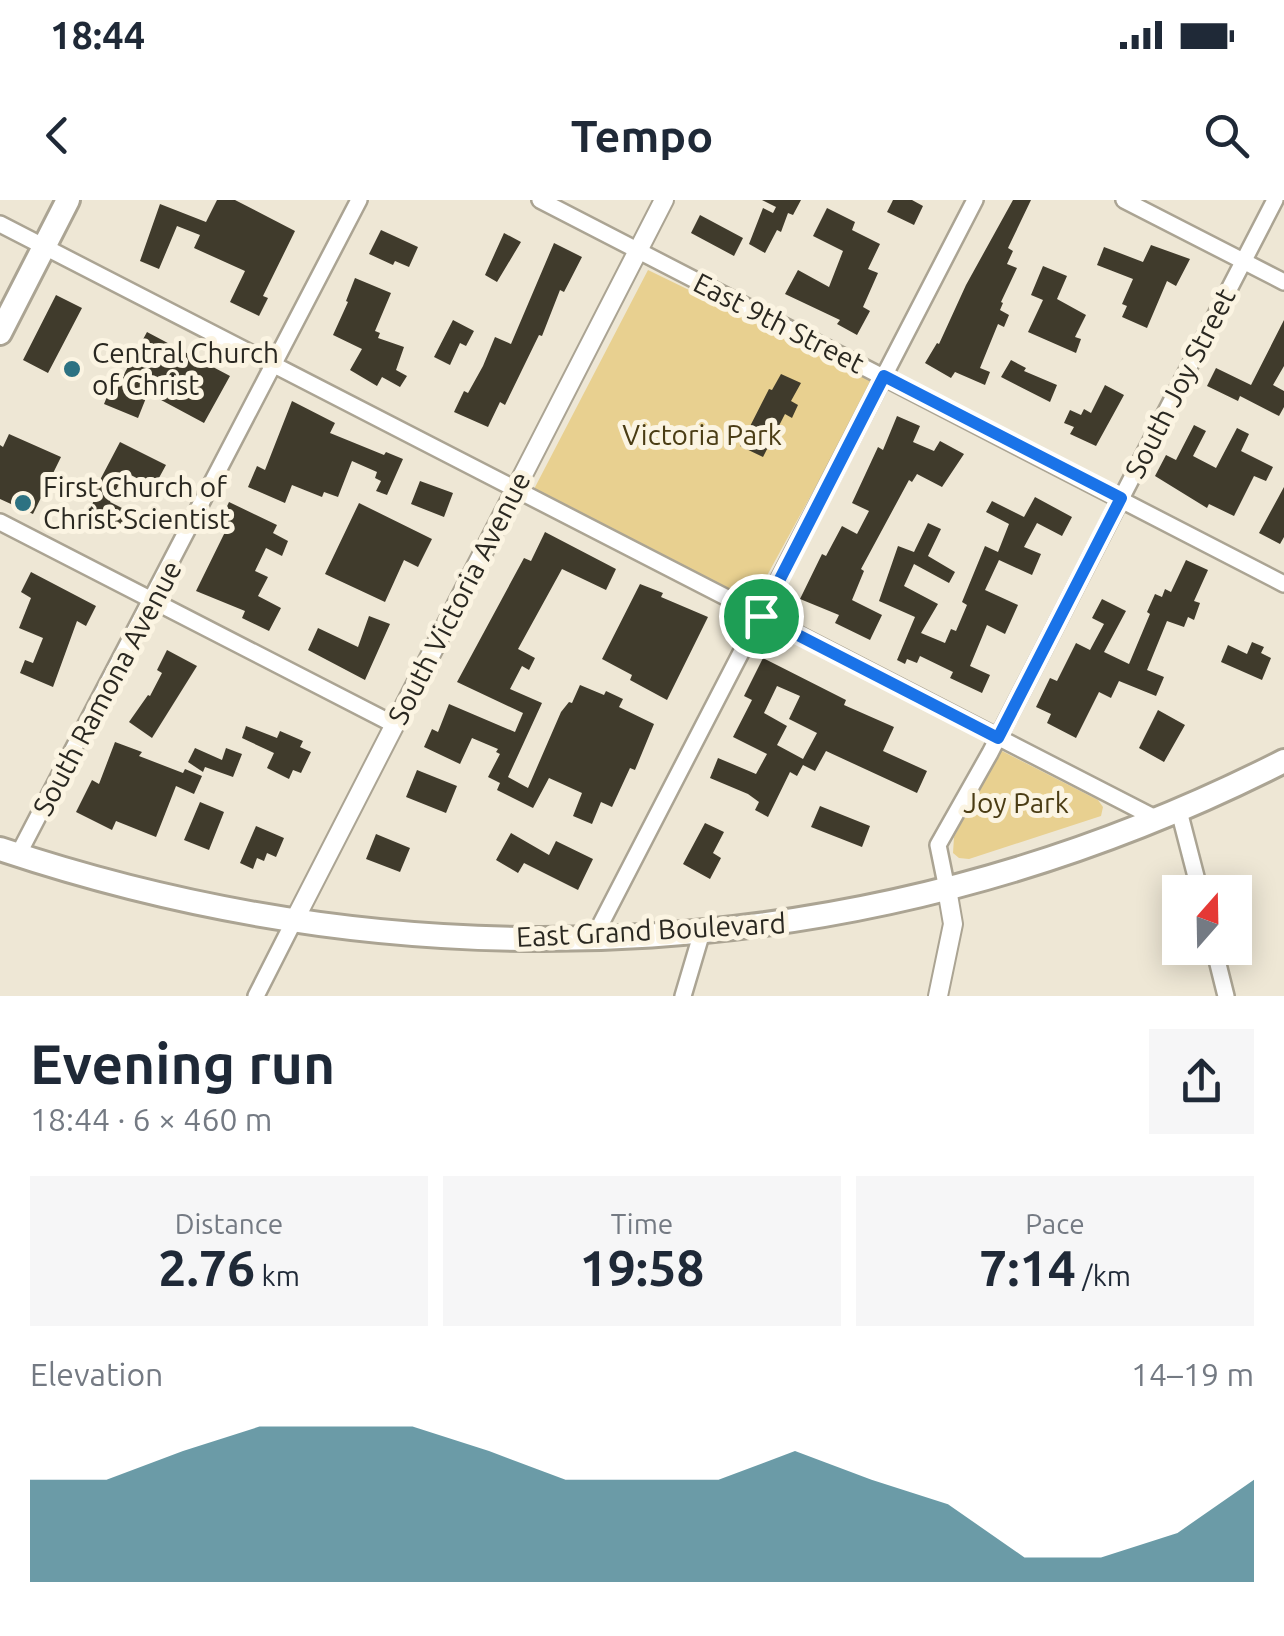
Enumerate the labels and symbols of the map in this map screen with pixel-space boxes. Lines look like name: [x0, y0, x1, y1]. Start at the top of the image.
street label: East 9th Street: [689, 266, 870, 379]
street label: South Joy Street: [1118, 283, 1241, 483]
place label: Central Church of Christ: [92, 337, 279, 400]
marker: Central Church of Christ: [61, 358, 83, 380]
park label: Victoria Park: [622, 419, 782, 450]
street label: South Victoria Avenue: [381, 467, 536, 729]
place label: First Church of Christ Scientist: [43, 471, 230, 534]
marker: First Church of Christ Scientist: [12, 492, 34, 514]
street label: South Ramona Avenue: [26, 555, 187, 820]
pin: [719, 574, 804, 659]
park label: Joy Park: [963, 787, 1069, 818]
north arrow: [1162, 875, 1252, 965]
street label: East Grand Boulevard: [515, 907, 787, 952]

